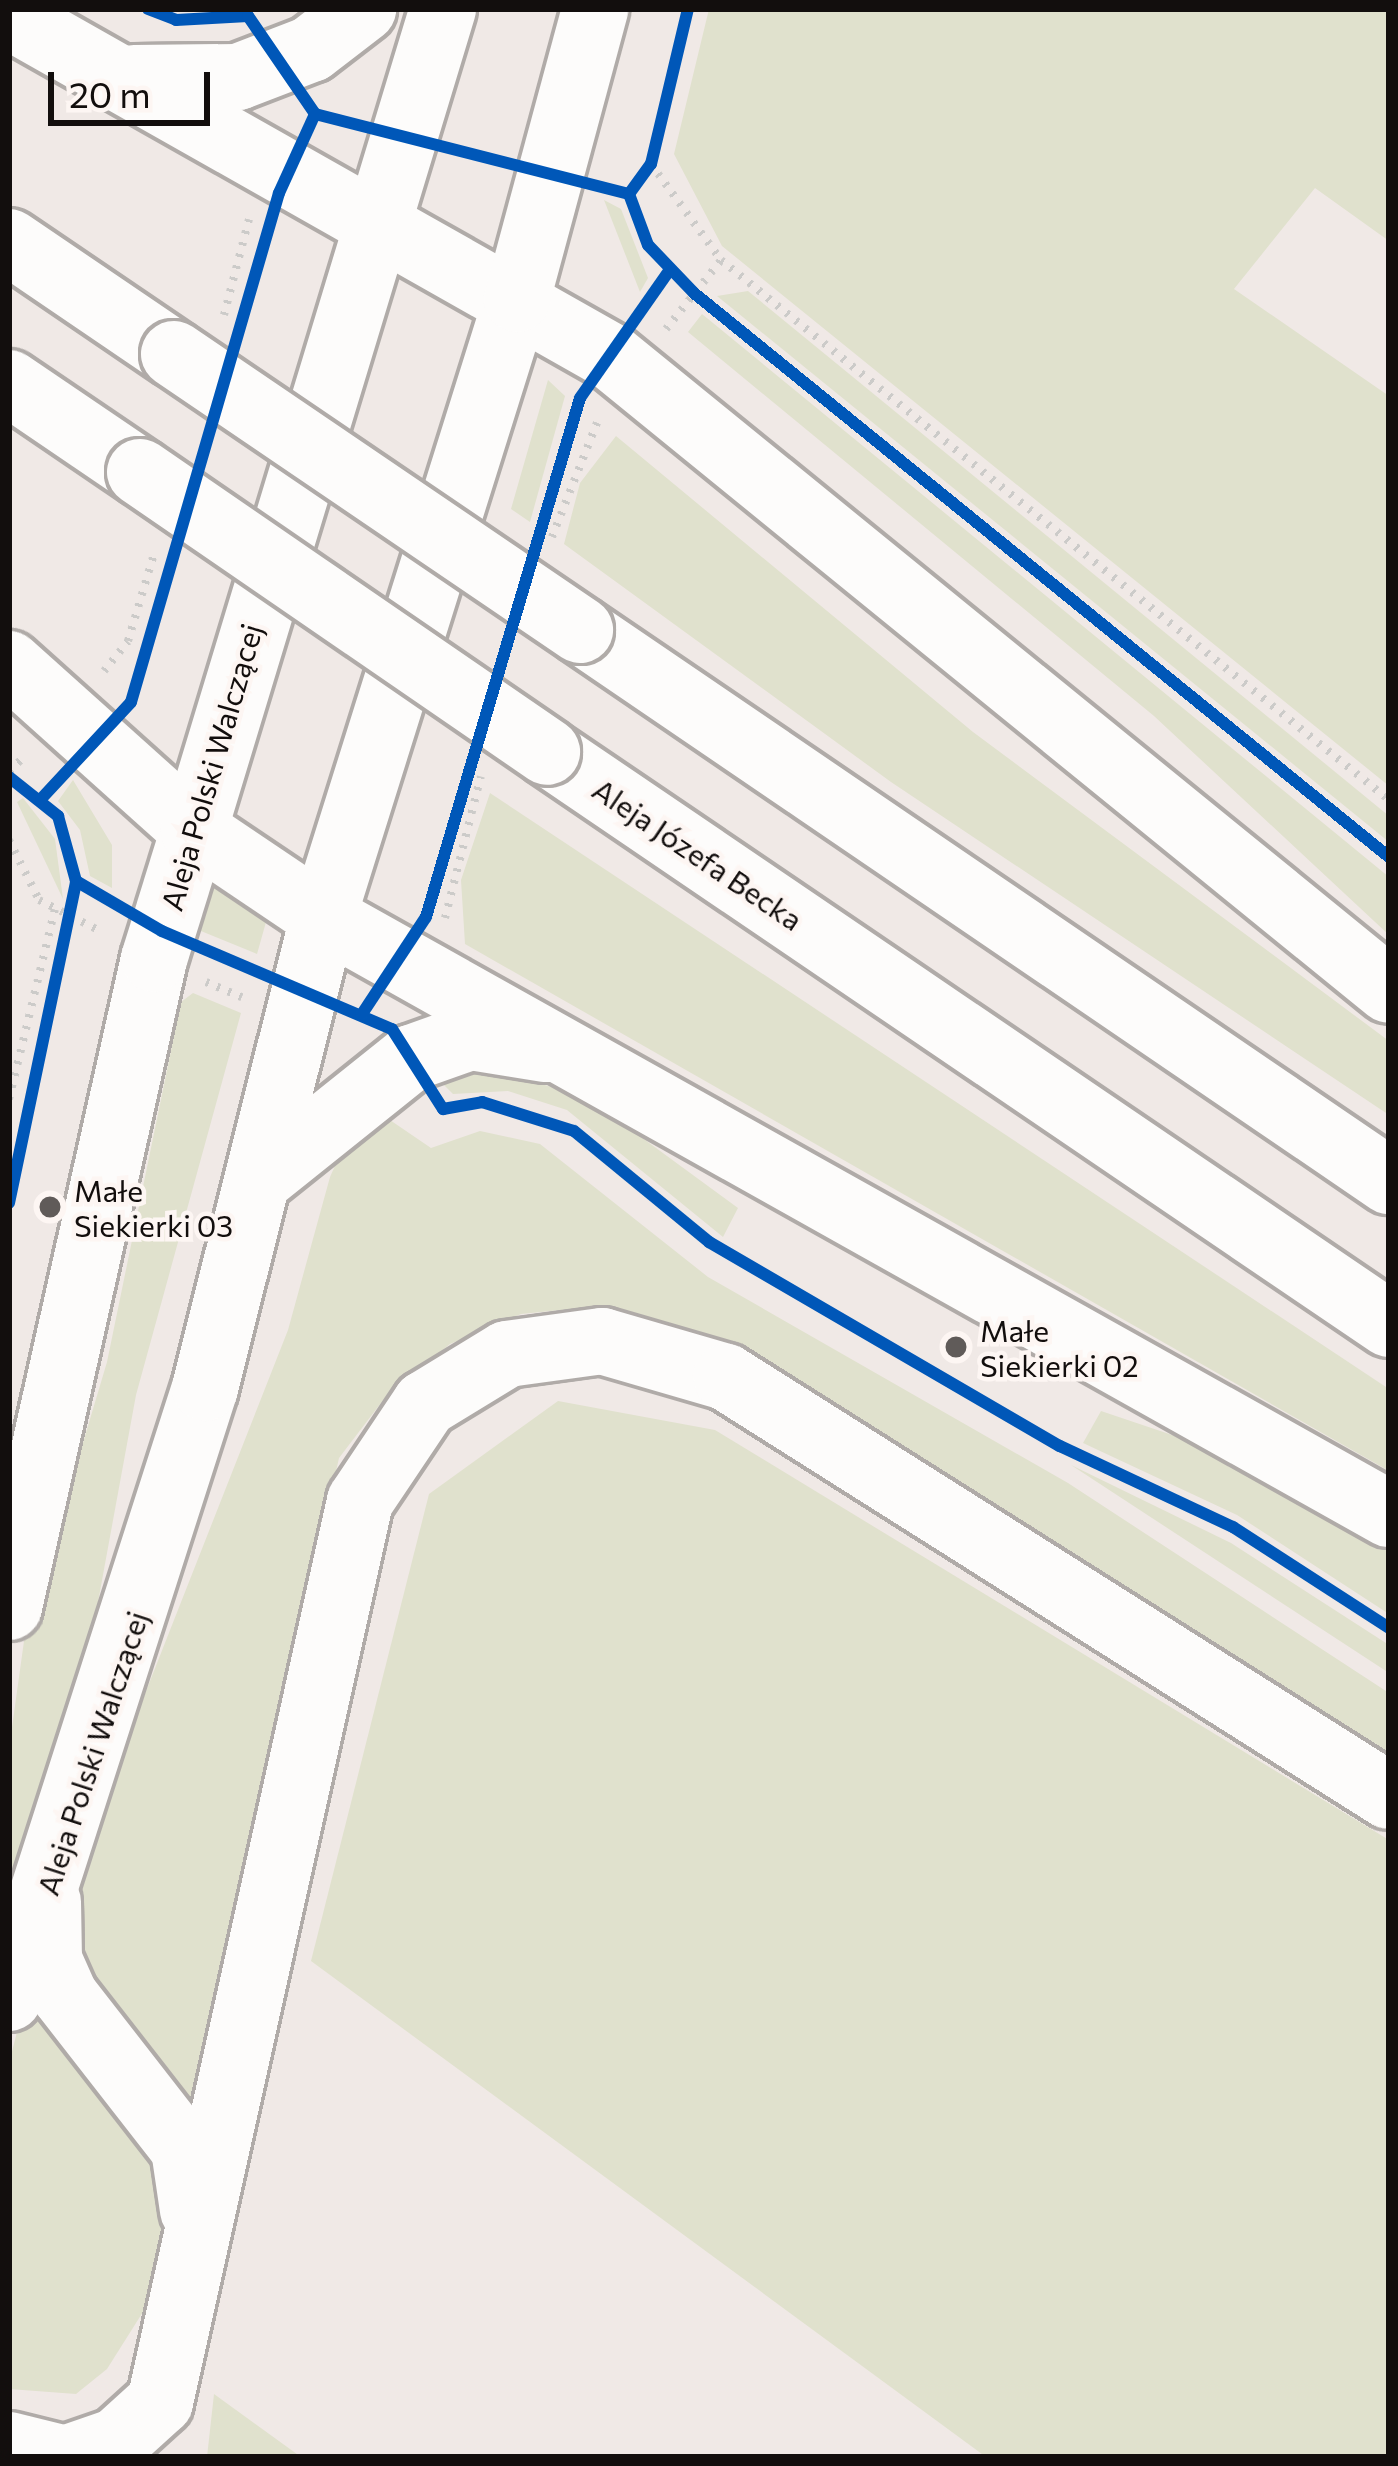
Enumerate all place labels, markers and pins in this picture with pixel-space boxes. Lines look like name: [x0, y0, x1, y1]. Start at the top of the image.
place label: Małe Siekierki 03: [74, 1172, 233, 1242]
marker: Małe Siekierki 03: [37, 1194, 63, 1220]
place label: Małe Siekierki 02: [980, 1312, 1139, 1382]
marker: Małe Siekierki 02: [943, 1334, 969, 1360]

